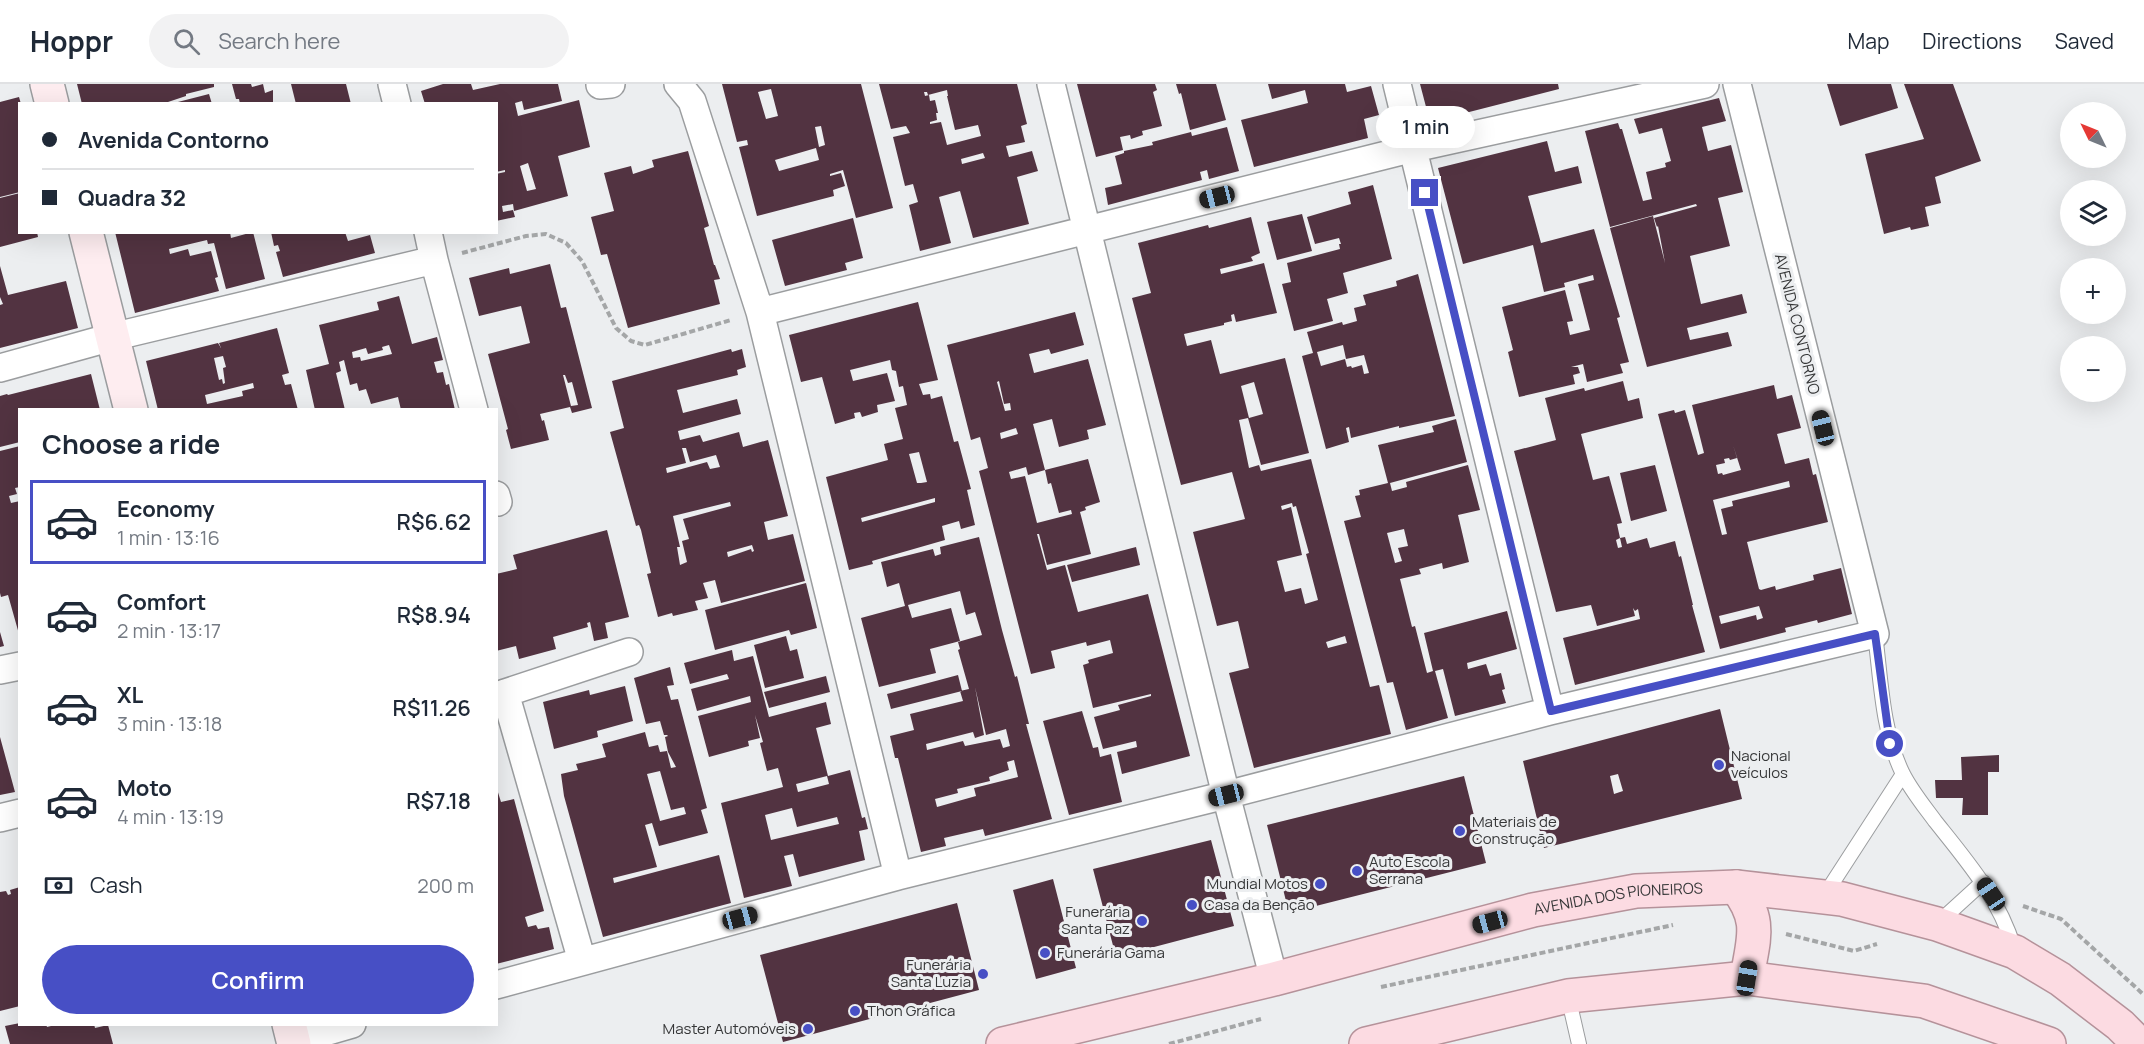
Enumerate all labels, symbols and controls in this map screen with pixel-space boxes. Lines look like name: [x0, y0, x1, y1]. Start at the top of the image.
search box: [149, 14, 569, 68]
text: Hoppr: [30, 22, 113, 60]
icon: search: [170, 25, 203, 58]
text: Search here: [218, 26, 340, 56]
text: Map: [1848, 27, 1889, 55]
text: Directions: [1922, 27, 2022, 55]
text: Saved: [2055, 27, 2114, 55]
north arrow: [2060, 102, 2126, 168]
map controls: [2060, 102, 2126, 402]
callout: 1 min: [1376, 106, 1474, 148]
text: 1 min: [1402, 113, 1449, 140]
text: Avenida Contorno: [78, 125, 269, 155]
route end: [1411, 179, 1438, 206]
button: layers: [2060, 180, 2126, 246]
text: Quadra 32: [78, 183, 186, 213]
car: [1197, 184, 1237, 210]
street label: AVENIDA CONTORNO: [1770, 251, 1825, 397]
button: +: [2060, 258, 2126, 324]
button: −: [2060, 336, 2126, 402]
car: [1810, 408, 1836, 448]
text: Choose a ride: [42, 425, 220, 462]
text: Economy: [117, 494, 215, 524]
icon: car: [45, 495, 99, 549]
text: R$6.62: [397, 507, 471, 537]
text: 1 min · 13:16: [117, 524, 220, 551]
text: Comfort: [117, 587, 206, 617]
icon: car: [45, 588, 99, 642]
text: R$8.94: [397, 600, 471, 630]
text: 2 min · 13:17: [117, 617, 221, 644]
text: XL: [117, 680, 143, 710]
icon: car: [45, 681, 99, 735]
text: R$11.26: [393, 693, 471, 723]
text: 3 min · 13:18: [117, 710, 222, 737]
route start: [1876, 730, 1903, 757]
place label: Nacional veículos: [1731, 745, 1791, 783]
marker: Nacional veículos: [1712, 758, 1726, 772]
text: Moto: [117, 773, 172, 803]
icon: car: [45, 774, 99, 828]
car: [1206, 782, 1246, 808]
text: R$7.18: [406, 786, 471, 816]
text: 4 min · 13:19: [117, 803, 224, 830]
place label: Materiais de Construção: [1472, 811, 1557, 849]
marker: Materiais de Construção: [1453, 824, 1467, 838]
place label: Auto Escola Serrana: [1369, 851, 1450, 889]
marker: Auto Escola Serrana: [1350, 864, 1364, 878]
icon: cash: [42, 869, 75, 902]
text: Cash: [90, 870, 143, 900]
text: 200 m: [417, 872, 474, 899]
place label: Mundial Motos: [1207, 873, 1308, 894]
car: [1973, 874, 2009, 914]
marker: Mundial Motos: [1313, 877, 1327, 891]
street label: AVENIDA DOS PIONEIROS: [1532, 877, 1703, 920]
place label: Casa da Benção: [1204, 894, 1315, 915]
marker: Casa da Benção: [1185, 898, 1199, 912]
place label: Funerária Santa Paz: [1061, 901, 1130, 939]
car: [720, 905, 760, 931]
car: [1470, 909, 1510, 935]
marker: Funerária Santa Paz: [1135, 914, 1149, 928]
place label: Funerária Gama: [1057, 942, 1165, 963]
button: Confirm: [42, 945, 474, 1014]
marker: Funerária Gama: [1038, 946, 1052, 960]
place label: Funerária Santa Luzia: [891, 954, 971, 992]
car: [1735, 959, 1759, 997]
marker: Funerária Santa Luzia: [976, 967, 990, 981]
place label: Thon Gráfica: [867, 1000, 955, 1021]
marker: Thon Gráfica: [848, 1004, 862, 1018]
place label: Master Automóveis: [663, 1018, 796, 1039]
marker: Master Automóveis: [801, 1022, 815, 1036]

